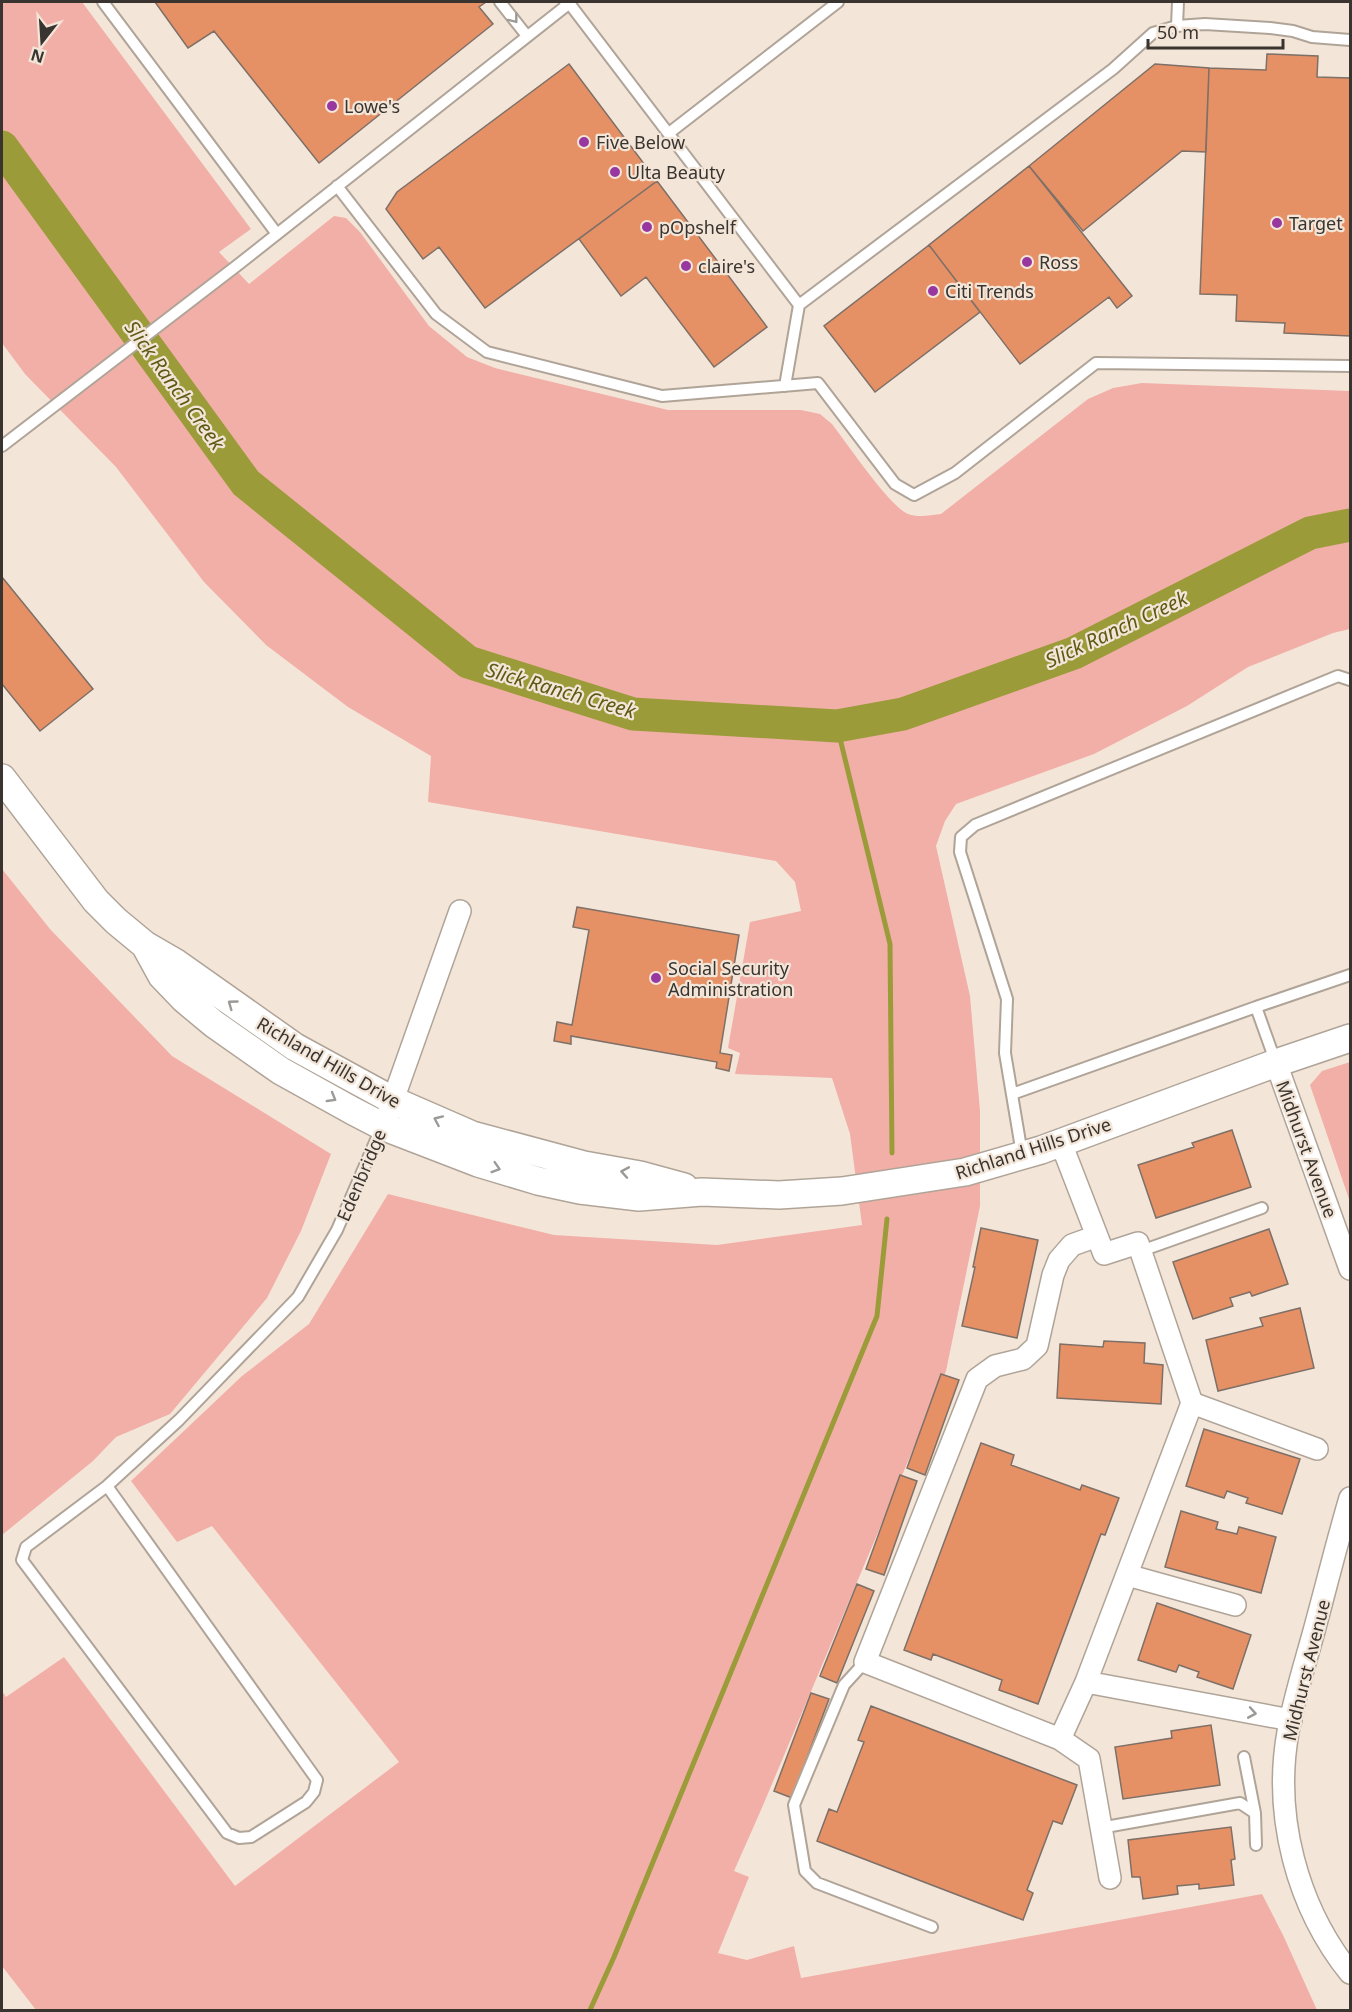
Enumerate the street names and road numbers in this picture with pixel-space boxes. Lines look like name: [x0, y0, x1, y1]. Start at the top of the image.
street label: Richland Hills Drive: [253, 1011, 405, 1113]
street label: Midhurst Avenue: [1271, 1077, 1343, 1221]
street label: Richland Hills Drive: [952, 1112, 1114, 1184]
street label: Edenbridge: [331, 1125, 391, 1225]
street label: Midhurst Avenue: [1277, 1597, 1335, 1743]

